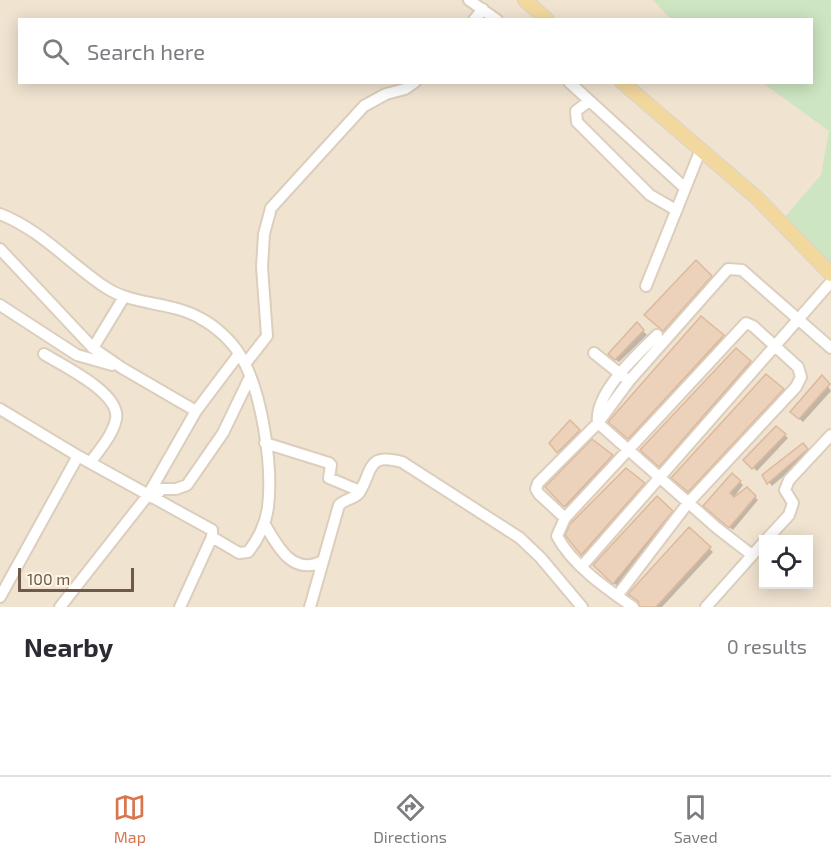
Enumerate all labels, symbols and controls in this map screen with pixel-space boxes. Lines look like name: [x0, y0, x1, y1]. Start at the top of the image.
search box: [18, 18, 813, 84]
icon: search: [39, 35, 72, 68]
text: Search here: [87, 38, 205, 64]
map controls: [759, 535, 813, 589]
button: locate: [759, 535, 813, 589]
scale bar: [18, 565, 134, 592]
text: 100 m: [27, 569, 70, 588]
text: Nearby: [24, 631, 113, 662]
text: 0 results: [727, 634, 807, 658]
tab: Map: [113, 791, 146, 846]
tab: Directions: [373, 791, 447, 846]
tab: Saved: [674, 791, 718, 846]

